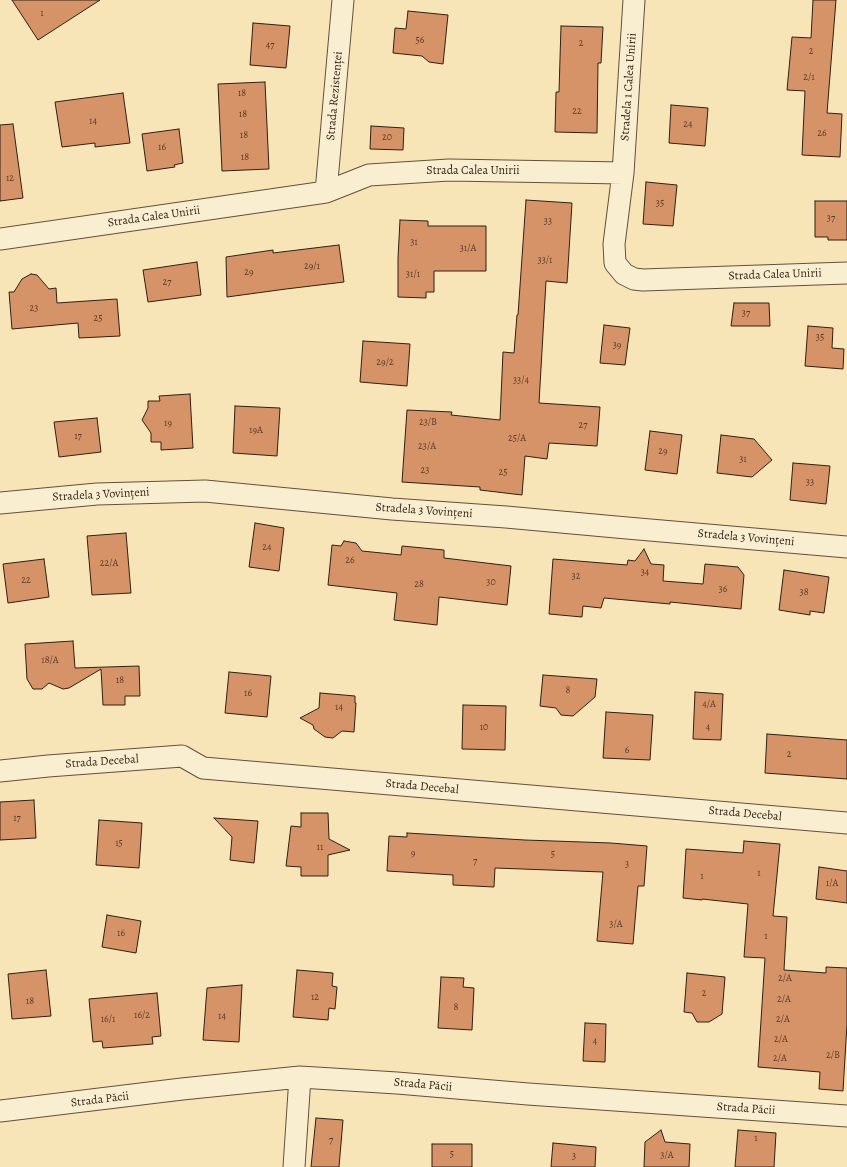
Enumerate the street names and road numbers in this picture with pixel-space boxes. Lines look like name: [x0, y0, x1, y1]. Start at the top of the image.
street label: Stradela 1 Calea Unirii: [618, 33, 640, 141]
street label: Strada Rezistenței: [324, 51, 346, 141]
street label: Strada Calea Unirii: [426, 164, 520, 178]
street label: Strada Calea Unirii: [107, 203, 201, 231]
street label: Strada Calea Unirii: [728, 266, 822, 284]
street label: Stradela 3 Vovințeni: [52, 485, 150, 505]
street label: Stradela 3 Vovințeni: [375, 500, 473, 522]
street label: Stradela 3 Vovințeni: [697, 527, 795, 549]
street label: Strada Decebal: [65, 752, 139, 772]
street label: Strada Decebal: [385, 777, 459, 797]
street label: Strada Decebal: [708, 804, 782, 824]
street label: Strada Păcii: [393, 1075, 453, 1095]
street label: Strada Păcii: [70, 1089, 130, 1111]
street label: Strada Păcii: [716, 1100, 776, 1118]

